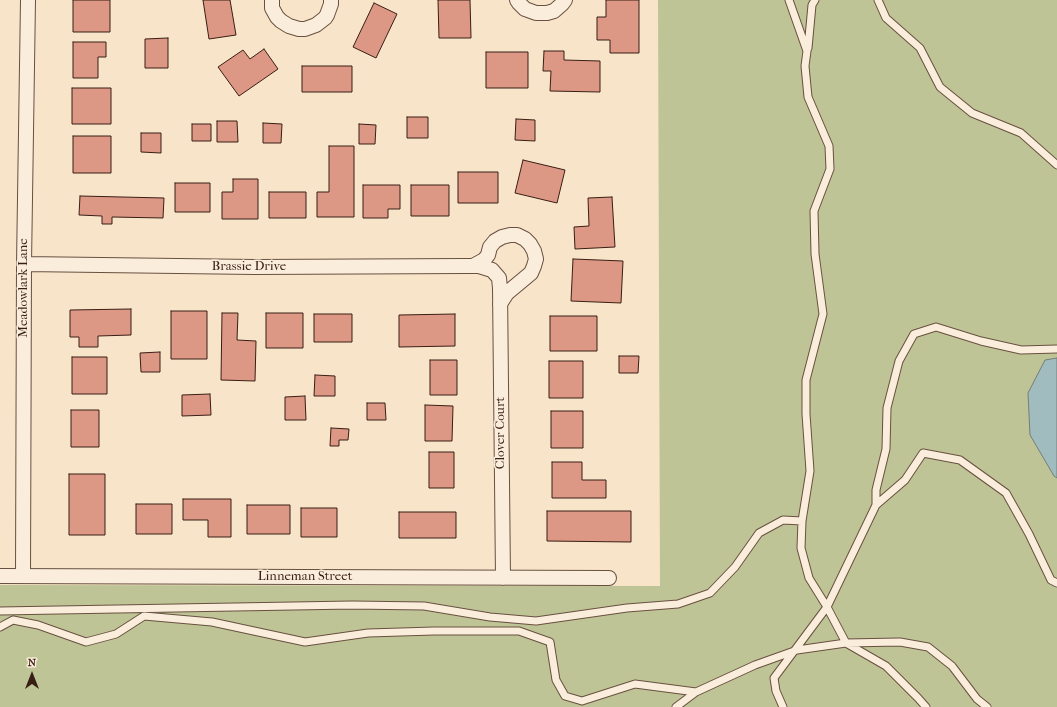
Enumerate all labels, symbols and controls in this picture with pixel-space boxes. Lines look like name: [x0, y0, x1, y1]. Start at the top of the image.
street label: Meadowlark Lane: [16, 238, 32, 338]
street label: Brassie Drive: [212, 259, 286, 275]
street label: Clover Court: [493, 397, 509, 469]
street label: Linneman Street: [258, 569, 352, 585]
north arrow: [12, 655, 52, 695]
text: N: [28, 656, 36, 669]

